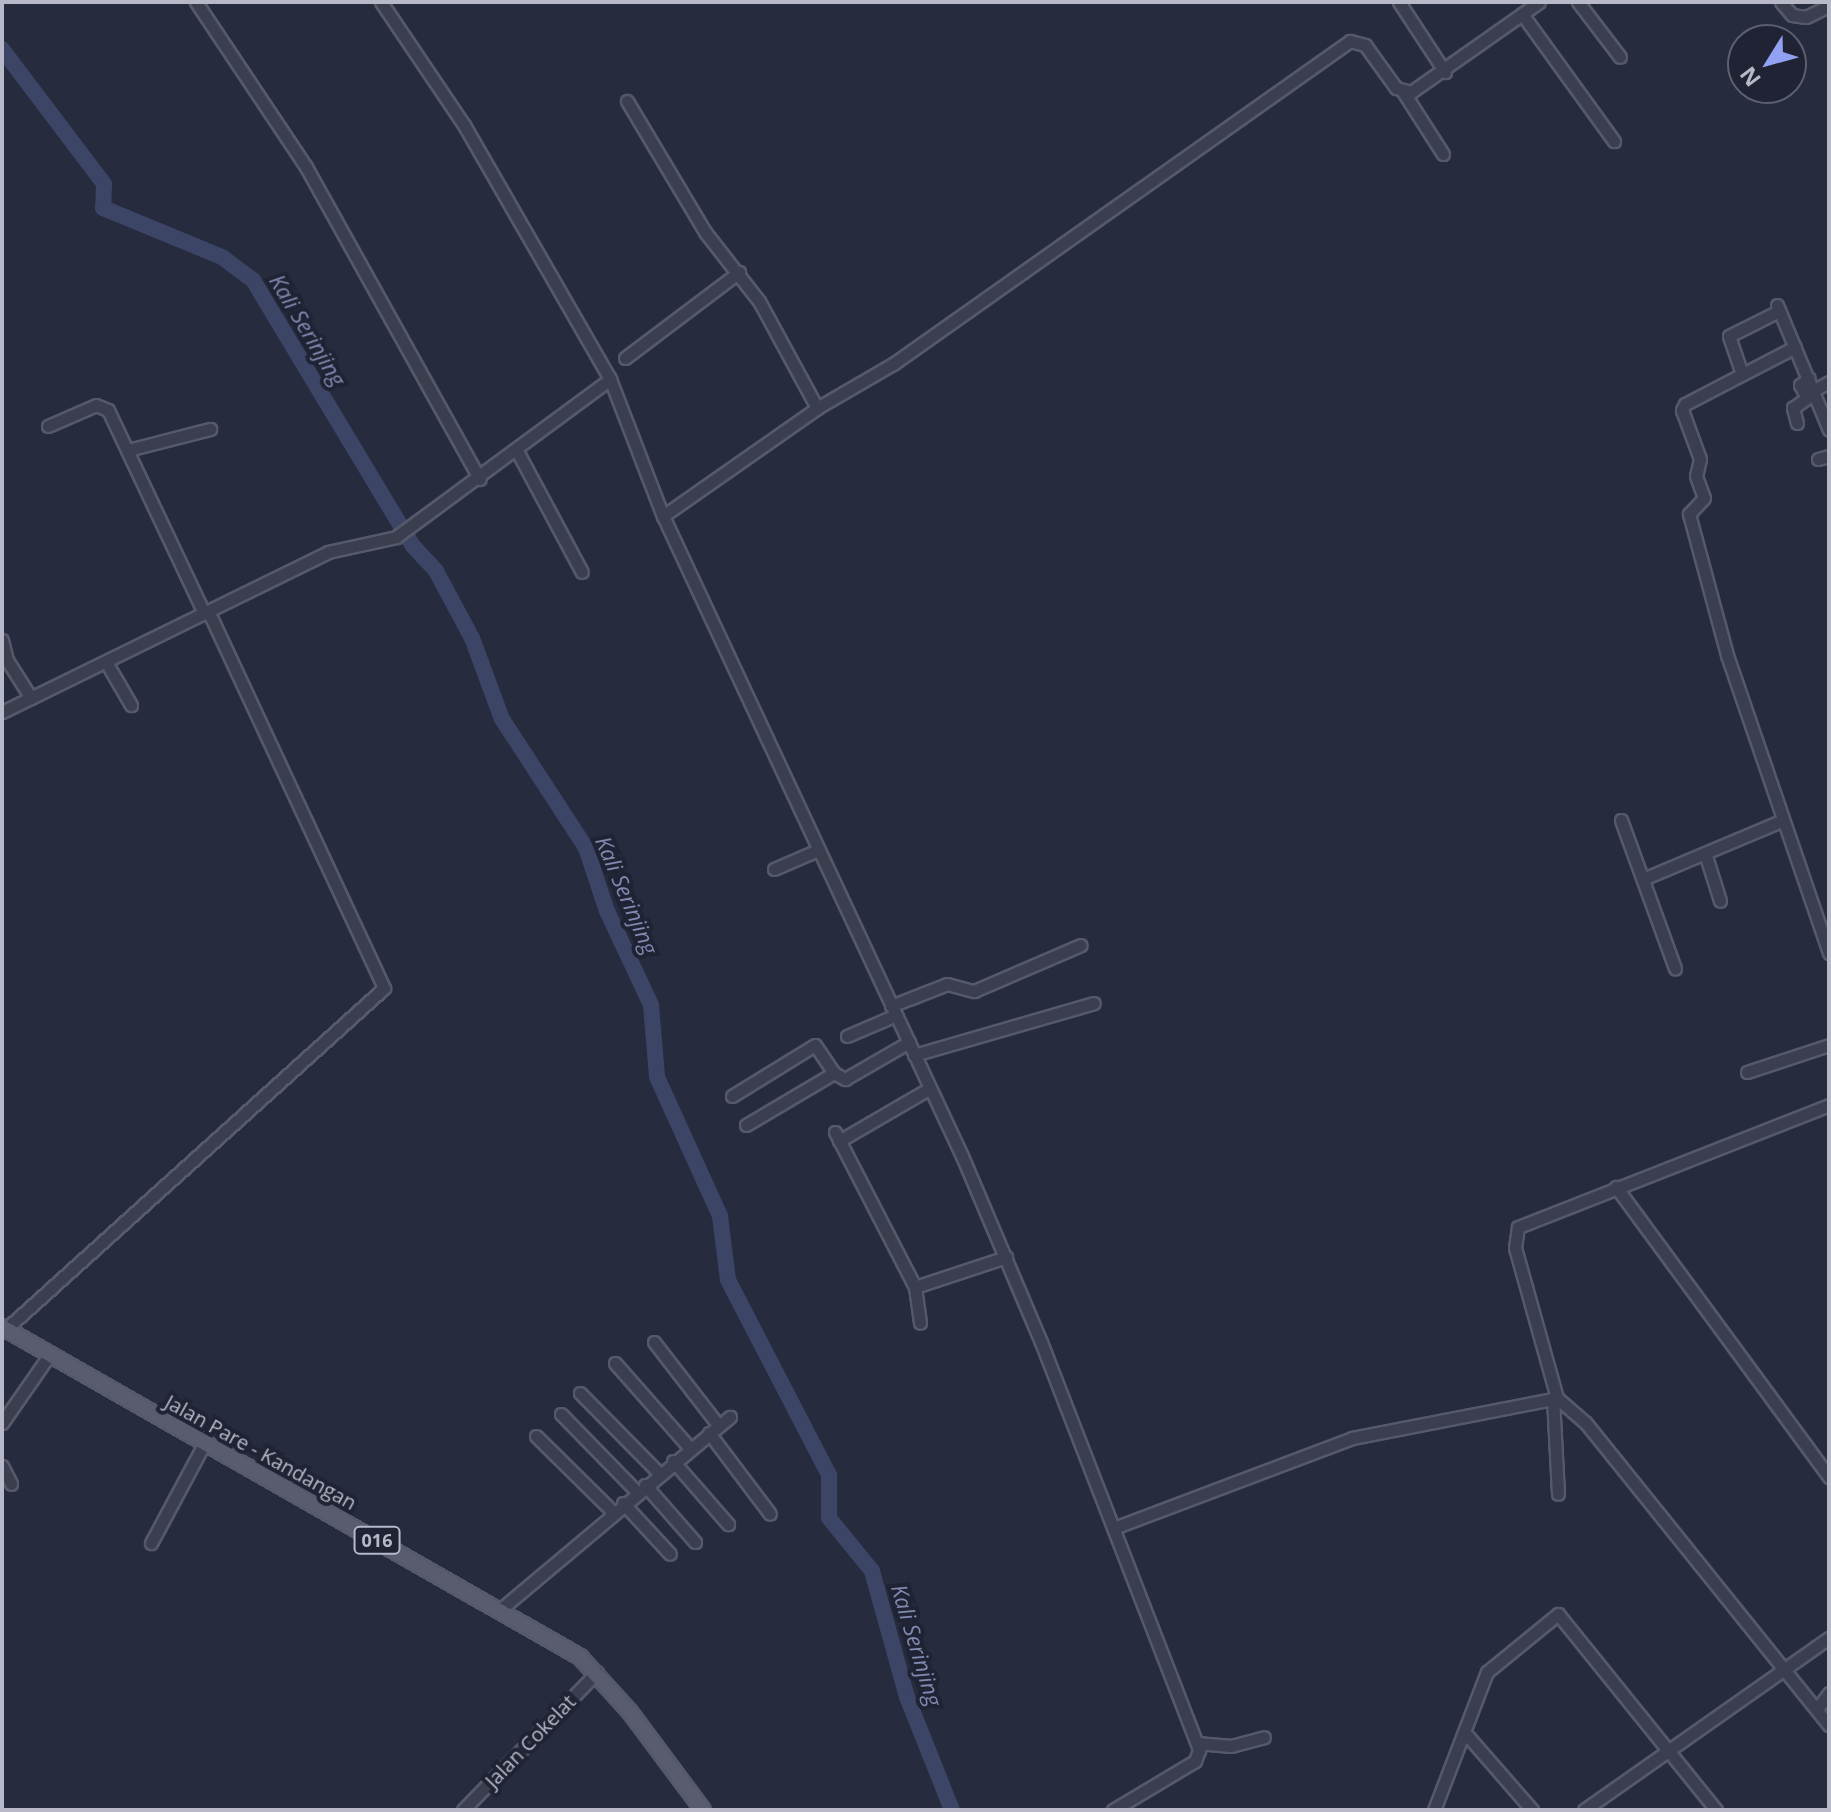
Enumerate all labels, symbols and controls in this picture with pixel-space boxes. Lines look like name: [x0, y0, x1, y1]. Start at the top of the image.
north arrow: [1727, 24, 1807, 104]
text: N: [1732, 61, 1767, 93]
water label: Kali Serinjing: [264, 269, 352, 391]
water label: Kali Serinjing: [590, 832, 664, 958]
street label: Jalan Pare - Kandangan: [161, 1389, 361, 1515]
road number: 016: [353, 1526, 401, 1554]
water label: Kali Serinjing: [886, 1581, 948, 1709]
street label: Jalan Cokelat: [480, 1690, 580, 1792]

